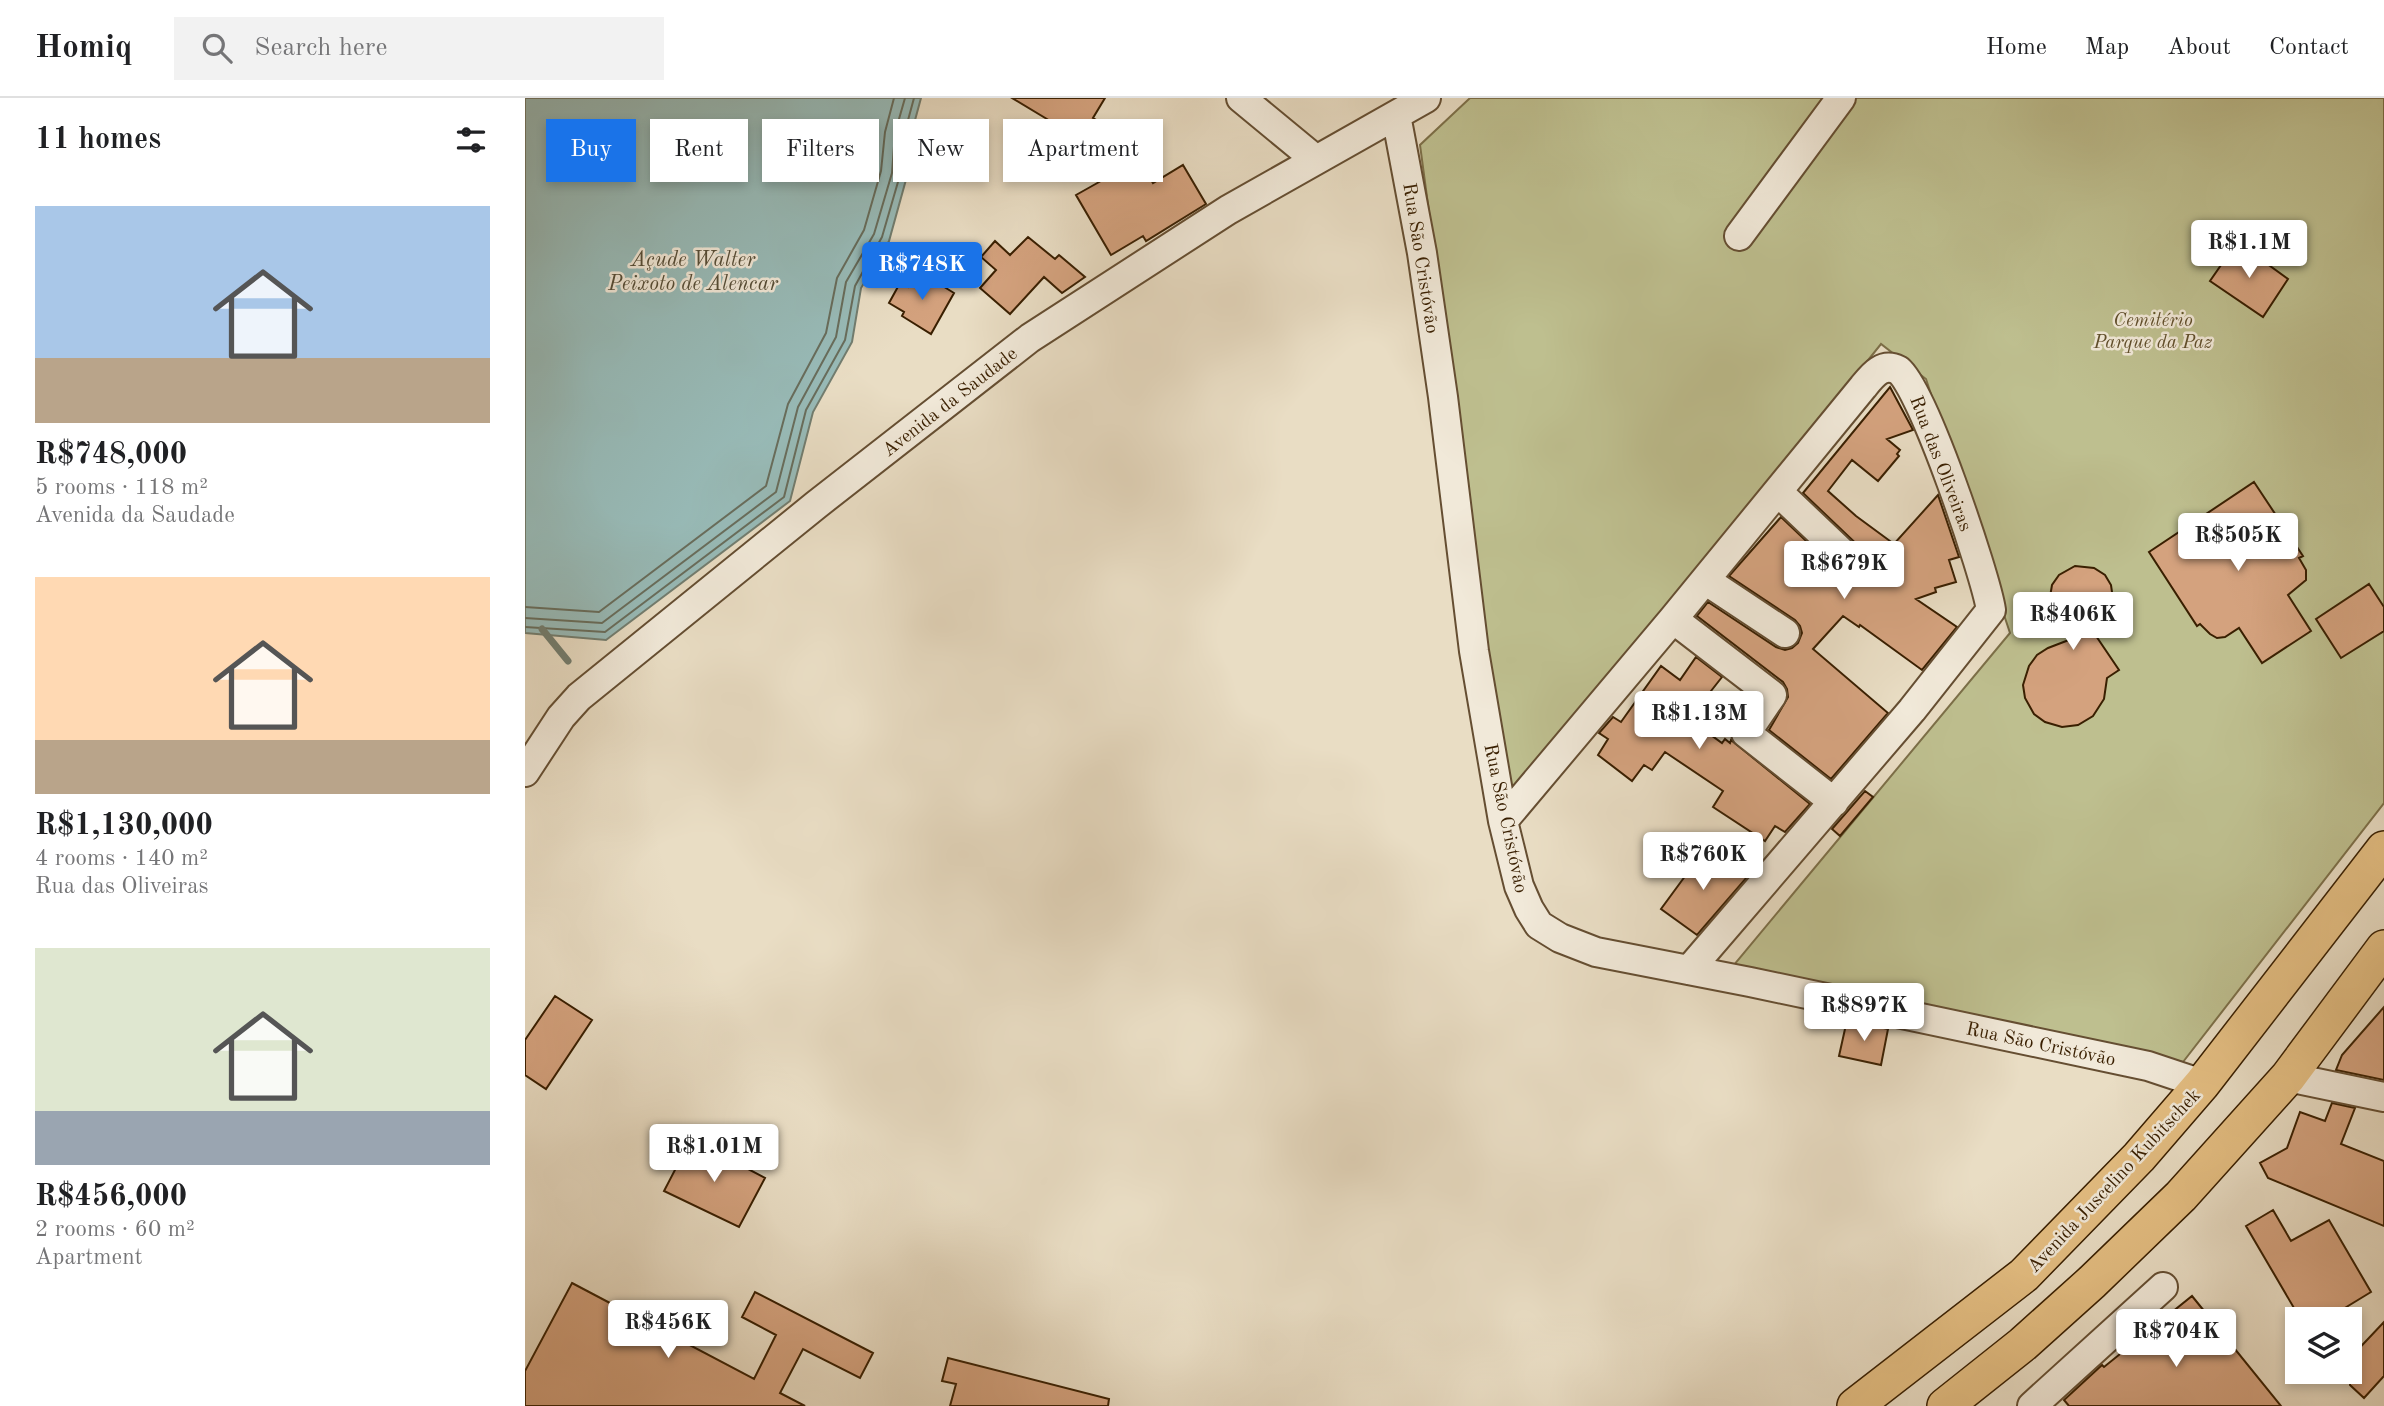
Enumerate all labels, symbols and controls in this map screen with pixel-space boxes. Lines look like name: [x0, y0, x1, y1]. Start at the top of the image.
search box: [174, 17, 664, 80]
icon: search: [198, 29, 236, 67]
text: Homiq: [35, 32, 132, 65]
text: Search here: [254, 35, 387, 61]
text: Home: [1986, 36, 2047, 60]
text: Map: [2085, 36, 2129, 60]
text: About: [2167, 36, 2231, 60]
text: Contact: [2269, 36, 2349, 60]
chip: Buy: [546, 119, 636, 182]
chip: Rent: [650, 119, 748, 182]
chip: Filters: [762, 119, 879, 182]
chip: New: [893, 119, 989, 182]
chip: Apartment: [1003, 119, 1163, 182]
icon: filters: [452, 121, 490, 159]
text: 11 homes: [35, 125, 161, 155]
street label: Rua São Cristóvão: [1398, 182, 1441, 335]
pin: R$1.1M: [2192, 220, 2306, 280]
text: R$1.1M: [2207, 231, 2291, 254]
pin: R$748K: [865, 242, 979, 302]
water label: Açude Walter Peixoto de Alencar: [607, 250, 779, 295]
icon: home: [200, 251, 326, 377]
text: R$748K: [878, 253, 966, 276]
park label: Cemitério Parque da Paz: [2093, 312, 2212, 353]
street label: Avenida da Saudade: [880, 345, 1021, 461]
street label: Rua das Oliveiras: [1905, 394, 1974, 534]
text: R$748,000: [35, 440, 187, 470]
text: 5 rooms · 118 m²: [35, 476, 208, 499]
text: Avenida da Saudade: [35, 504, 235, 527]
pin: R$505K: [2181, 514, 2295, 573]
text: R$505K: [2194, 524, 2282, 547]
pin: R$679K: [1787, 542, 1901, 601]
text: R$679K: [1800, 552, 1888, 575]
pin: R$406K: [2016, 592, 2130, 652]
text: R$406K: [2029, 603, 2117, 626]
icon: home: [200, 622, 326, 748]
pin: R$1.13M: [1634, 692, 1764, 751]
text: R$1.13M: [1650, 702, 1748, 725]
street label: Rua São Cristóvão: [1479, 742, 1530, 895]
text: R$1,130,000: [35, 811, 213, 841]
pin: R$760K: [1646, 832, 1760, 892]
text: R$760K: [1659, 843, 1747, 866]
text: 4 rooms · 140 m²: [35, 847, 208, 870]
text: Rua das Oliveiras: [35, 875, 209, 898]
pin: R$897K: [1807, 984, 1921, 1043]
icon: home: [200, 993, 326, 1119]
text: R$897K: [1820, 994, 1908, 1017]
street label: Rua São Cristóvão: [1964, 1020, 2117, 1071]
street label: Avenida Juscelino Kubitschek: [2025, 1086, 2205, 1277]
pin: R$1.01M: [649, 1124, 779, 1184]
text: R$1.01M: [665, 1135, 763, 1158]
text: R$456,000: [35, 1182, 187, 1212]
text: 2 rooms · 60 m²: [35, 1218, 195, 1241]
text: Apartment: [35, 1246, 143, 1269]
pin: R$456K: [611, 1300, 725, 1360]
map controls: [2285, 1307, 2362, 1384]
button: layers: [2285, 1307, 2362, 1384]
pin: R$704K: [2119, 1310, 2233, 1369]
text: R$456K: [624, 1311, 712, 1334]
text: R$704K: [2132, 1320, 2220, 1343]

